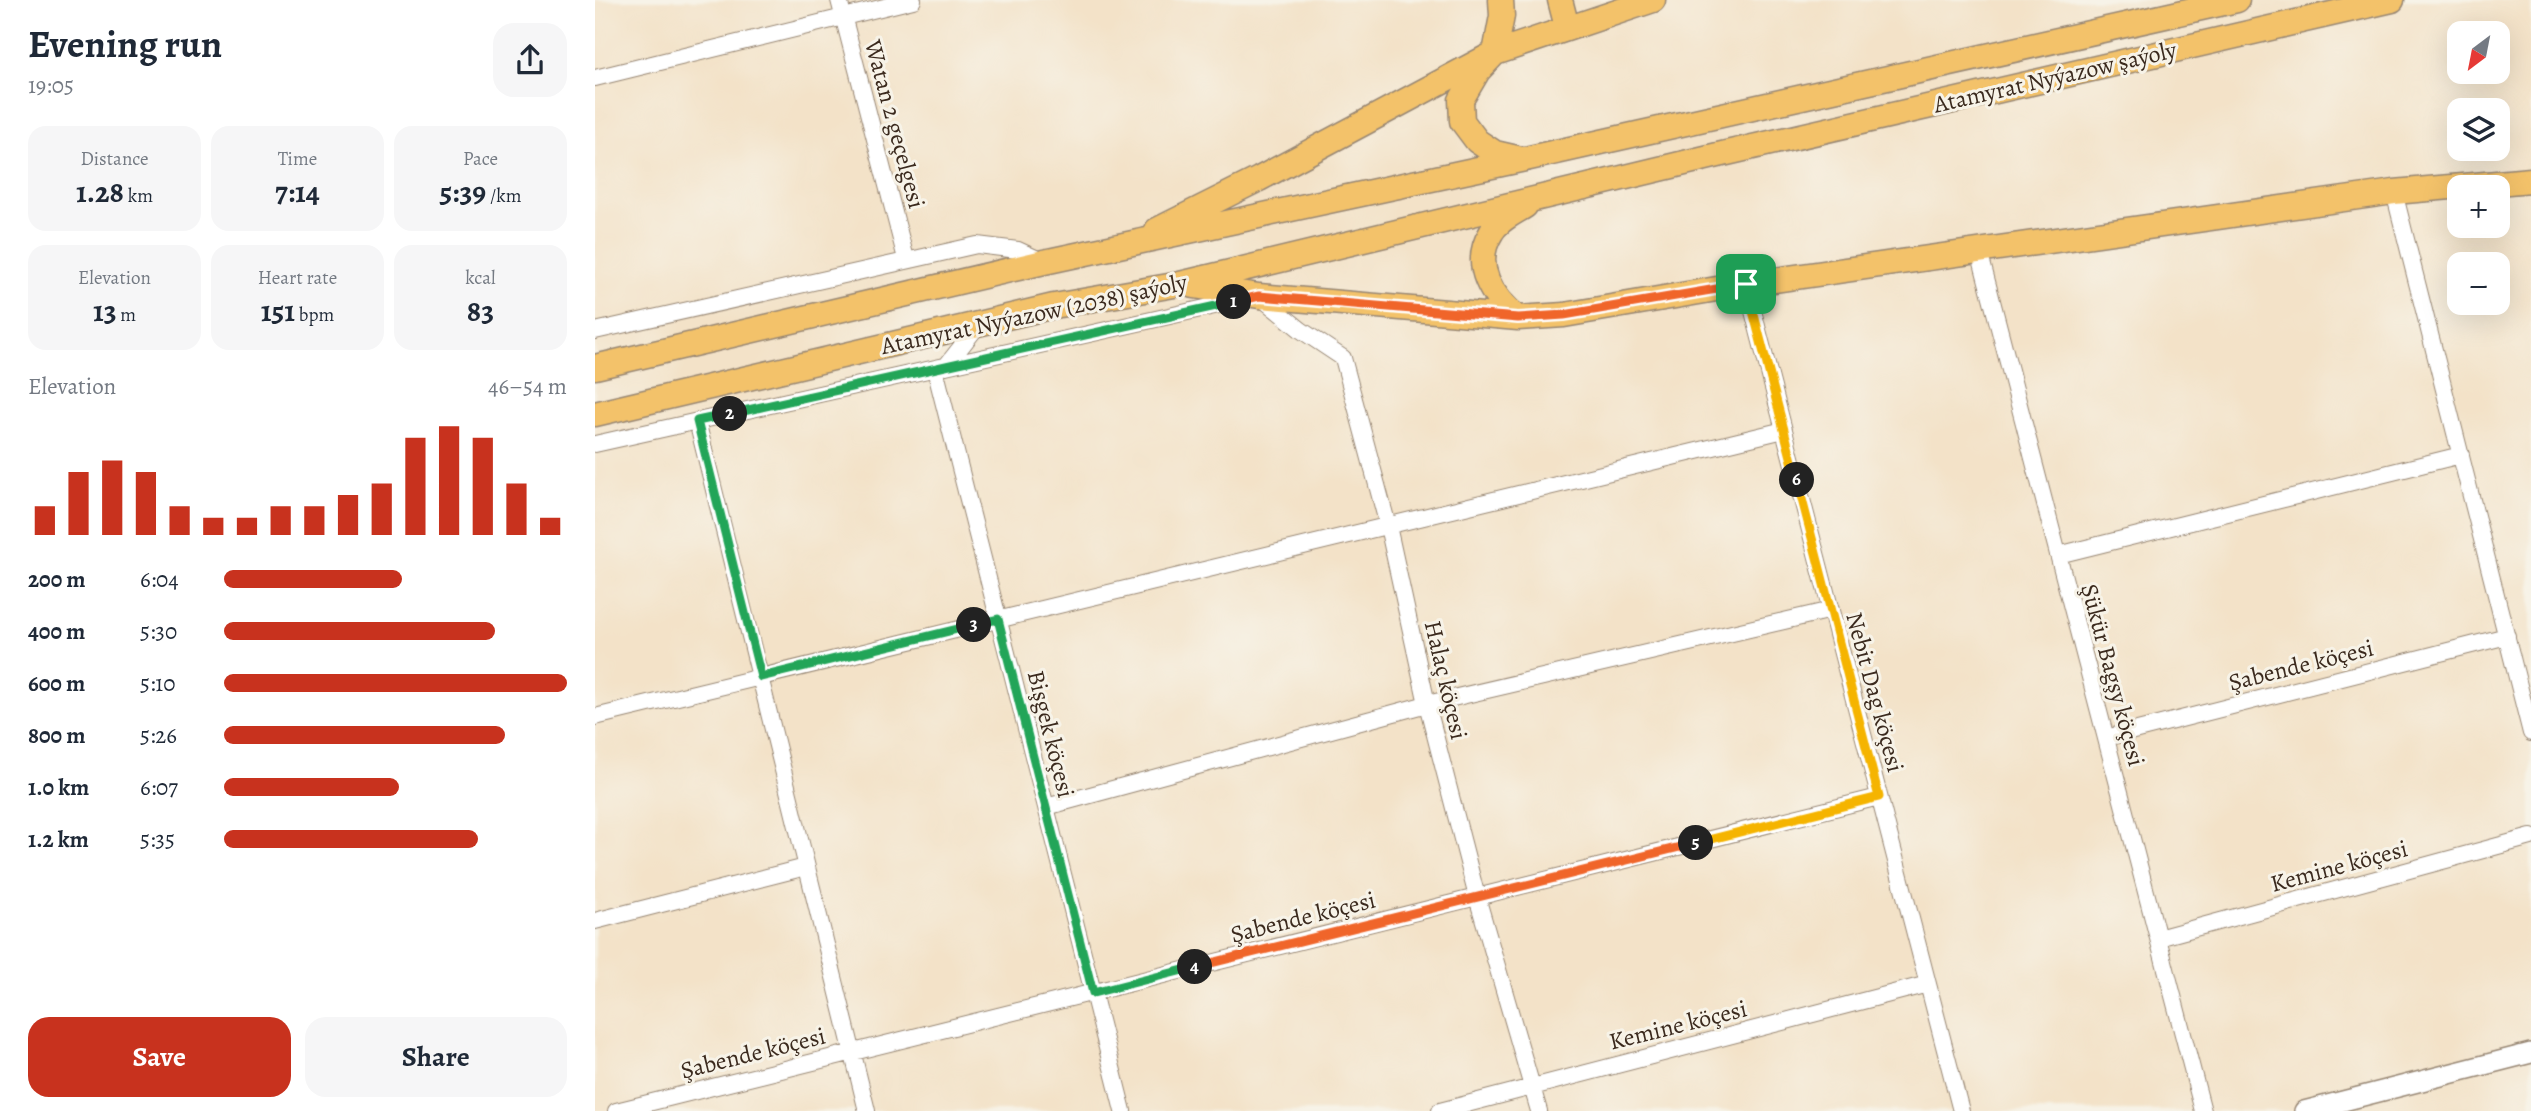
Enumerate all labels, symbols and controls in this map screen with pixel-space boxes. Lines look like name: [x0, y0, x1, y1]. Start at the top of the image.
text: Evening run: [28, 18, 222, 70]
north arrow: [2447, 21, 2509, 84]
map controls: [2447, 21, 2510, 315]
button: share: [493, 23, 567, 97]
street label: Atamyrat Nyýazow şaýoly: [1929, 33, 2180, 121]
street label: Watan 2 geçelgesi: [857, 35, 933, 212]
text: 19:05: [28, 70, 74, 101]
button: layers: [2447, 98, 2510, 161]
text: Distance: [80, 146, 149, 172]
text: Time: [278, 146, 317, 172]
text: Pace: [463, 146, 498, 172]
text: 1.28: [76, 172, 124, 212]
text: 7:14: [275, 172, 320, 212]
text: 5:39: [439, 172, 486, 212]
button: +: [2447, 175, 2510, 238]
text: km: [124, 183, 153, 209]
text: /km: [486, 183, 522, 209]
button: −: [2447, 252, 2510, 315]
pin: [1716, 254, 1776, 314]
text: Elevation: [78, 265, 151, 291]
text: Heart rate: [258, 265, 337, 291]
text: kcal: [465, 265, 496, 291]
icon: arrive: [1727, 265, 1765, 303]
street label: Atamyrat Nyýazow (2038) şaýoly: [877, 266, 1190, 362]
pin: 1: [1217, 284, 1251, 320]
text: 1: [1230, 288, 1237, 314]
text: 13: [93, 291, 117, 331]
text: 151: [261, 291, 295, 331]
text: 83: [467, 291, 494, 331]
text: m: [117, 302, 136, 328]
text: bpm: [295, 302, 334, 328]
text: Elevation: [28, 371, 116, 402]
text: 46–54 m: [488, 371, 567, 402]
pin: 2: [713, 396, 747, 432]
text: 2: [725, 400, 734, 426]
pin: 6: [1779, 462, 1815, 498]
text: 6: [1792, 466, 1801, 492]
text: 200 m: [28, 564, 86, 595]
text: 6:04: [140, 564, 179, 595]
street label: Şükür Bagşy köçesi: [2073, 580, 2153, 770]
pin: 3: [957, 608, 991, 642]
street label: Nebit Dag köçesi: [1838, 608, 1912, 776]
text: 3: [969, 611, 978, 637]
text: 400 m: [28, 616, 85, 647]
text: 5:30: [140, 616, 177, 647]
street label: Halaç köçesi: [1417, 617, 1475, 743]
street label: Şabende köçesi: [2225, 632, 2377, 698]
street label: Bişgek köçesi: [1020, 667, 1082, 801]
text: 600 m: [28, 668, 85, 699]
text: 5:10: [140, 668, 176, 699]
text: 800 m: [28, 720, 85, 751]
text: 5:26: [140, 720, 177, 751]
text: 1.0 km: [28, 772, 89, 803]
text: 6:07: [140, 772, 178, 803]
text: 1.2 km: [28, 824, 89, 855]
text: 5:35: [140, 824, 175, 855]
pin: 5: [1679, 826, 1713, 860]
text: 5: [1691, 829, 1700, 855]
street label: Kemine köçesi: [2267, 832, 2411, 900]
street label: Şabende köçesi: [1227, 884, 1379, 950]
pin: 4: [1177, 950, 1213, 984]
text: 4: [1190, 953, 1199, 979]
street label: Kemine köçesi: [1606, 992, 1750, 1058]
button: Save: [28, 1017, 291, 1097]
button: Share: [305, 1017, 567, 1097]
street label: Şabende köçesi: [677, 1020, 829, 1086]

